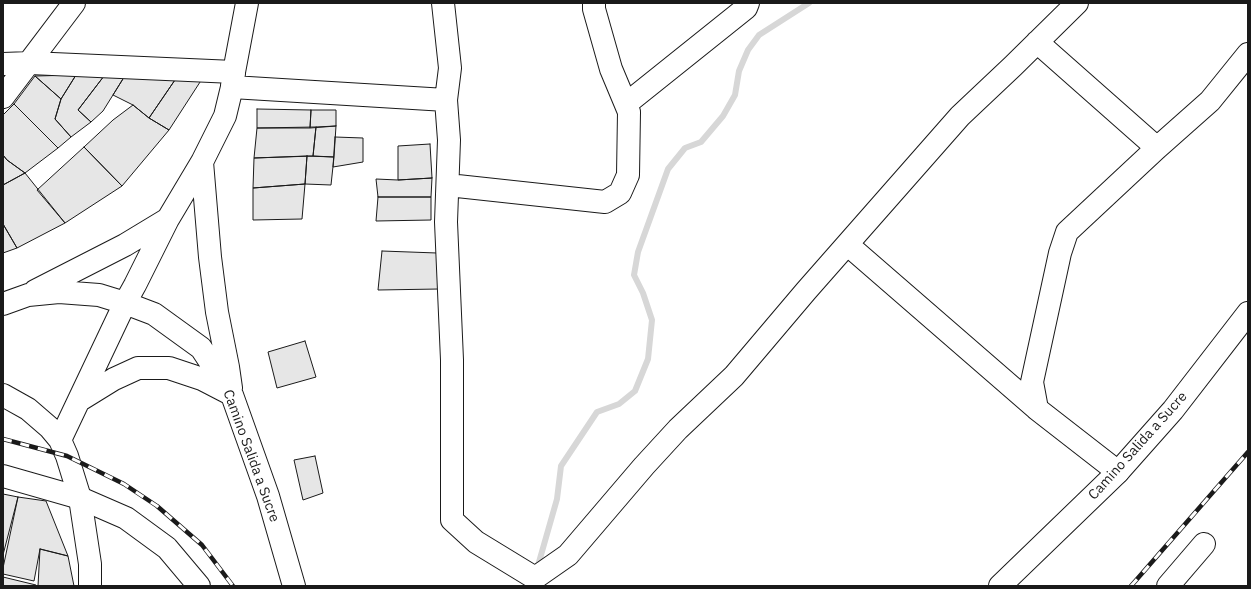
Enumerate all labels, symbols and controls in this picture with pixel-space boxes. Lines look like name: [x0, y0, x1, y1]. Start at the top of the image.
street label: Camino Salida a Sucre: [219, 388, 283, 524]
street label: Camino Salida a Sucre: [1085, 389, 1191, 503]

